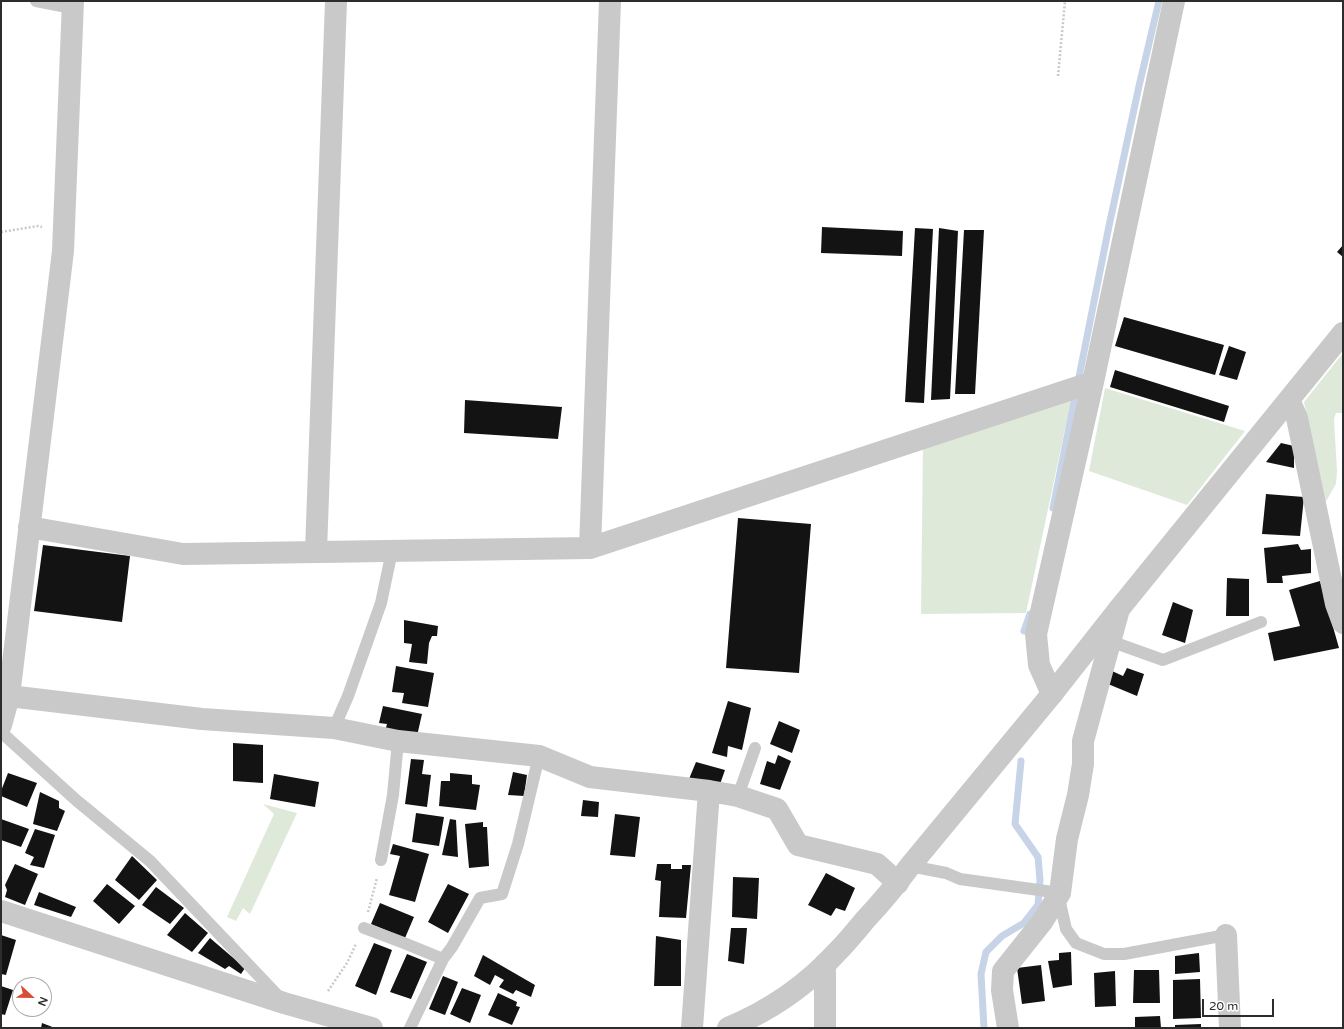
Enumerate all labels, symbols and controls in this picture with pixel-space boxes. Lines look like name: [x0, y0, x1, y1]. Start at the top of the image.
north arrow: [12, 977, 52, 1017]
scale bar: [1204, 991, 1276, 1017]
text: N: [35, 995, 50, 1008]
text: 20 m: [1209, 999, 1238, 1013]

